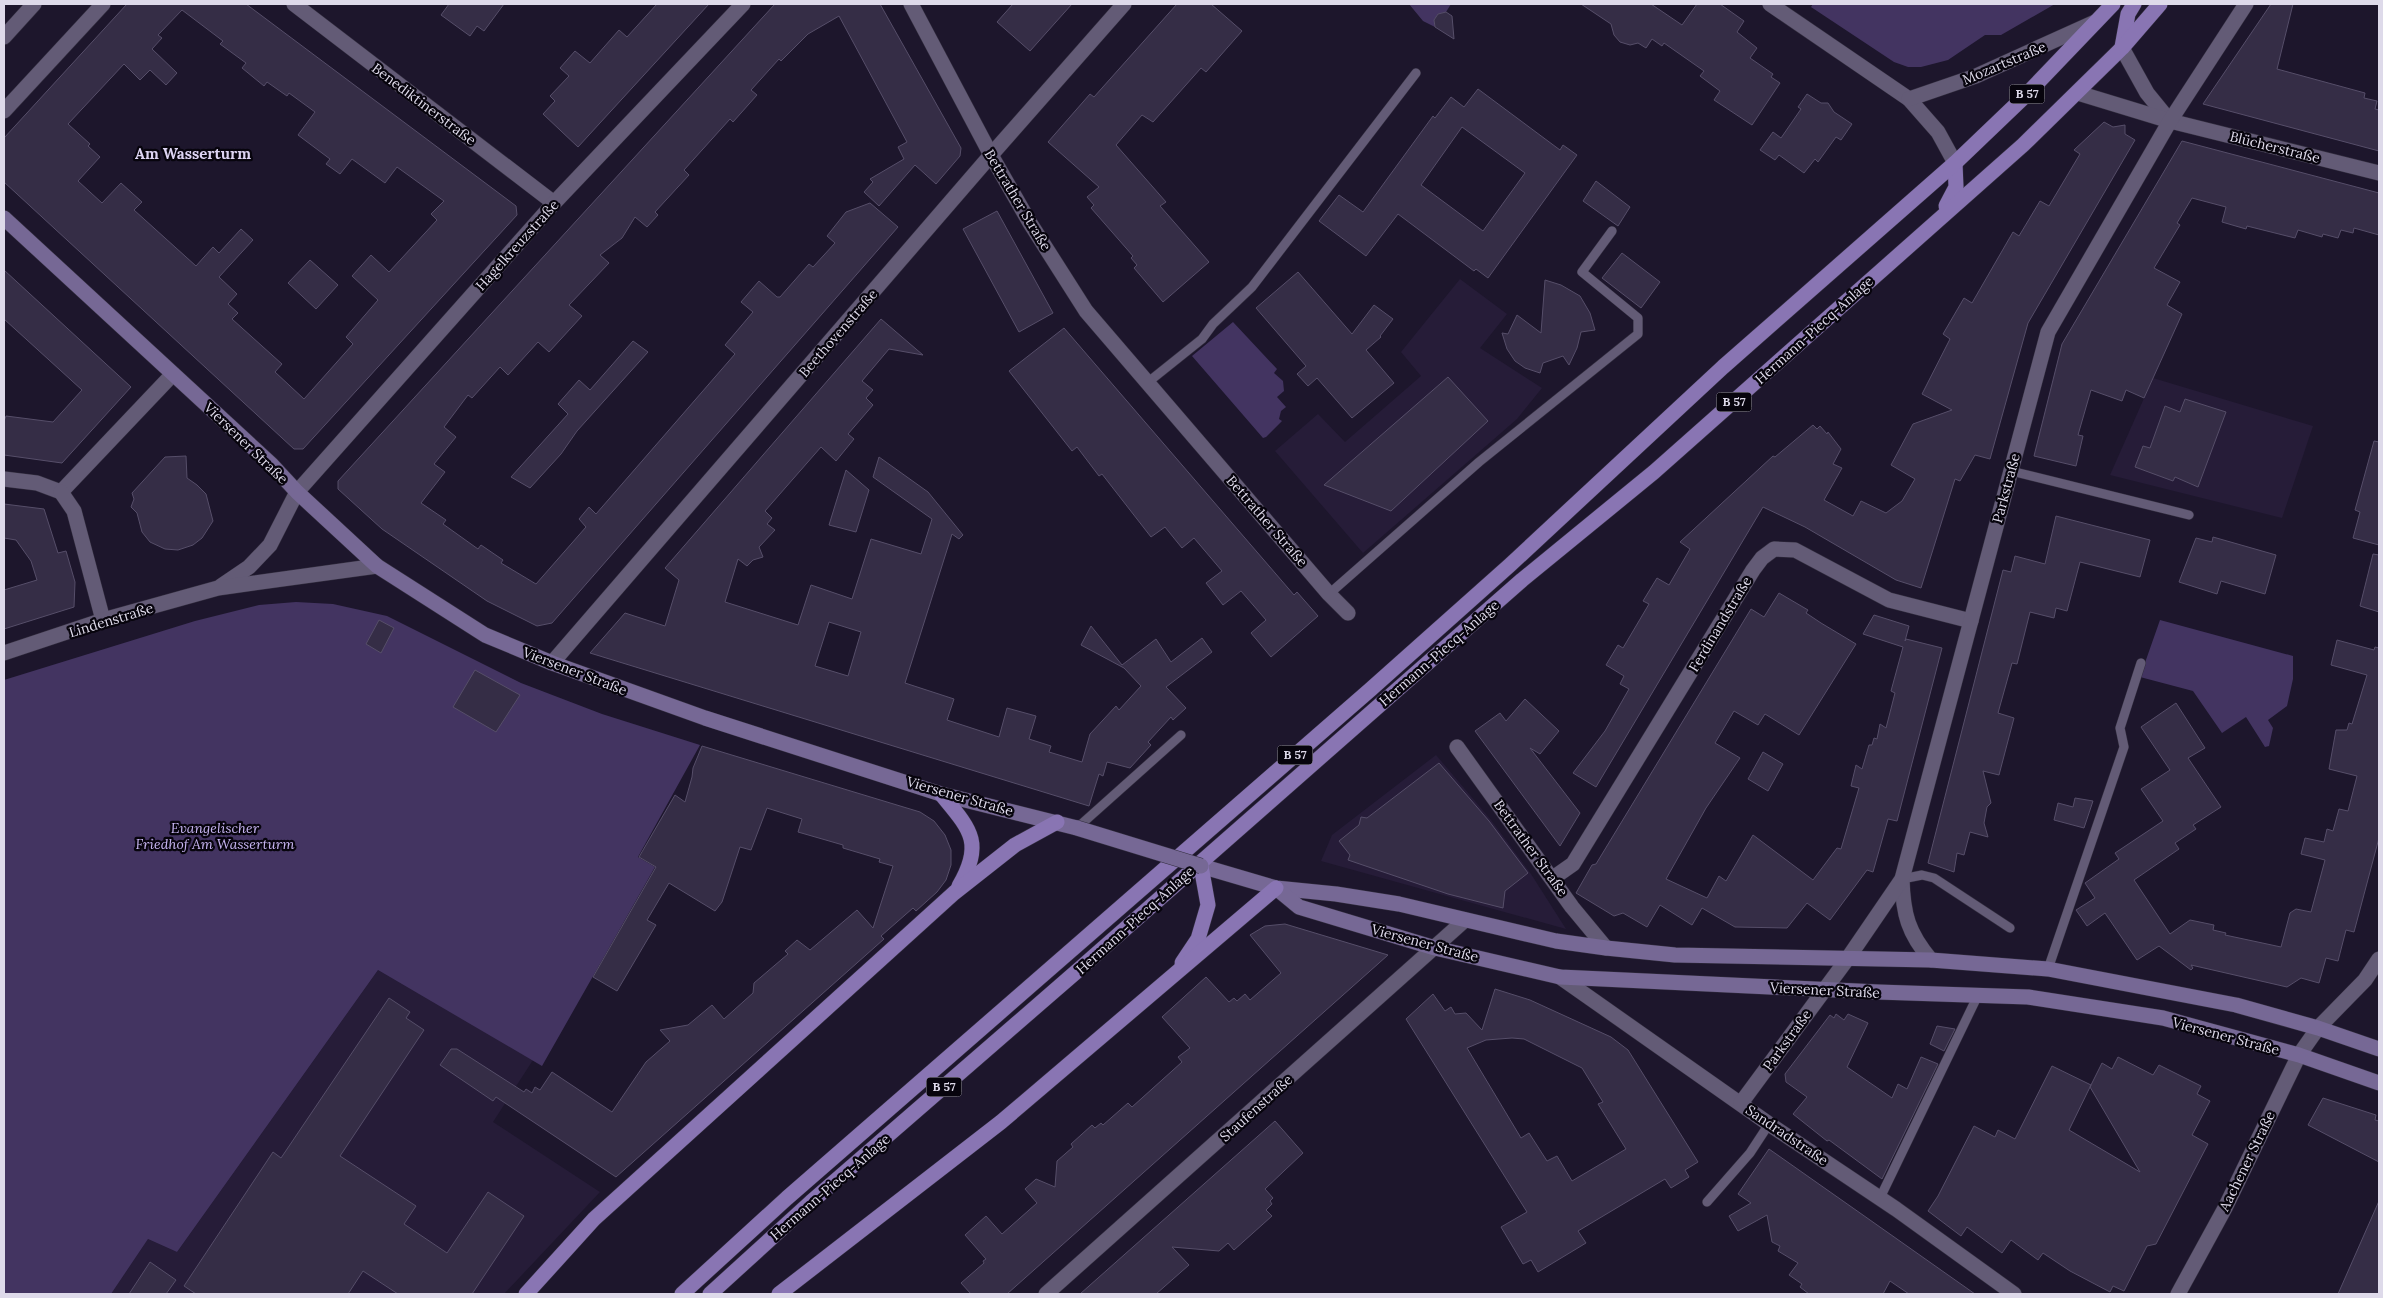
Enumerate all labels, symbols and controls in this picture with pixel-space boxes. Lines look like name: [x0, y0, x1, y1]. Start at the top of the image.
street label: Mozartstraße: [1959, 37, 2049, 89]
street label: Benediktinerstraße: [368, 59, 480, 149]
road number: B 57: [2010, 85, 2044, 104]
street label: Blücherstraße: [2228, 127, 2322, 167]
district label: Am Wasserturm: [135, 144, 251, 163]
street label: Bettrather Straße: [981, 146, 1056, 254]
street label: Hagelkreuzstraße: [472, 196, 563, 294]
street label: Hermann-Piecq-Anlage: [1751, 272, 1877, 388]
street label: Beethovenstraße: [795, 285, 881, 381]
road number: B 57: [1716, 392, 1752, 412]
street label: Viersener Straße: [199, 398, 292, 488]
street label: Parkstraße: [1988, 451, 2024, 525]
street label: Bettrather Straße: [1222, 472, 1312, 571]
street label: Ferdinandstraße: [1684, 573, 1756, 675]
street label: Hermann-Piecq-Anlage: [1375, 596, 1503, 710]
street label: Lindenstraße: [67, 599, 156, 641]
street label: Viersener Straße: [519, 643, 630, 699]
road number: B 57: [1278, 746, 1312, 764]
street label: Viersener Straße: [904, 772, 1016, 820]
street label: Bettrather Straße: [1490, 796, 1572, 900]
park label: Evangelischer Friedhof Am Wasserturm: [136, 819, 295, 853]
street label: Hermann-Piecq-Anlage: [1072, 862, 1198, 978]
street label: Viersener Straße: [1369, 920, 1481, 966]
street label: Viersener Straße: [1769, 978, 1881, 1002]
street label: Parkstraße: [1759, 1006, 1815, 1074]
street label: Viersener Straße: [2170, 1013, 2282, 1059]
street label: Staufenstraße: [1216, 1070, 1296, 1145]
road number: B 57: [926, 1078, 962, 1096]
street label: Sandradstraße: [1742, 1101, 1832, 1169]
street label: Aachener Straße: [2215, 1108, 2279, 1215]
street label: Hermann-Piecq-Anlage: [766, 1130, 894, 1244]

